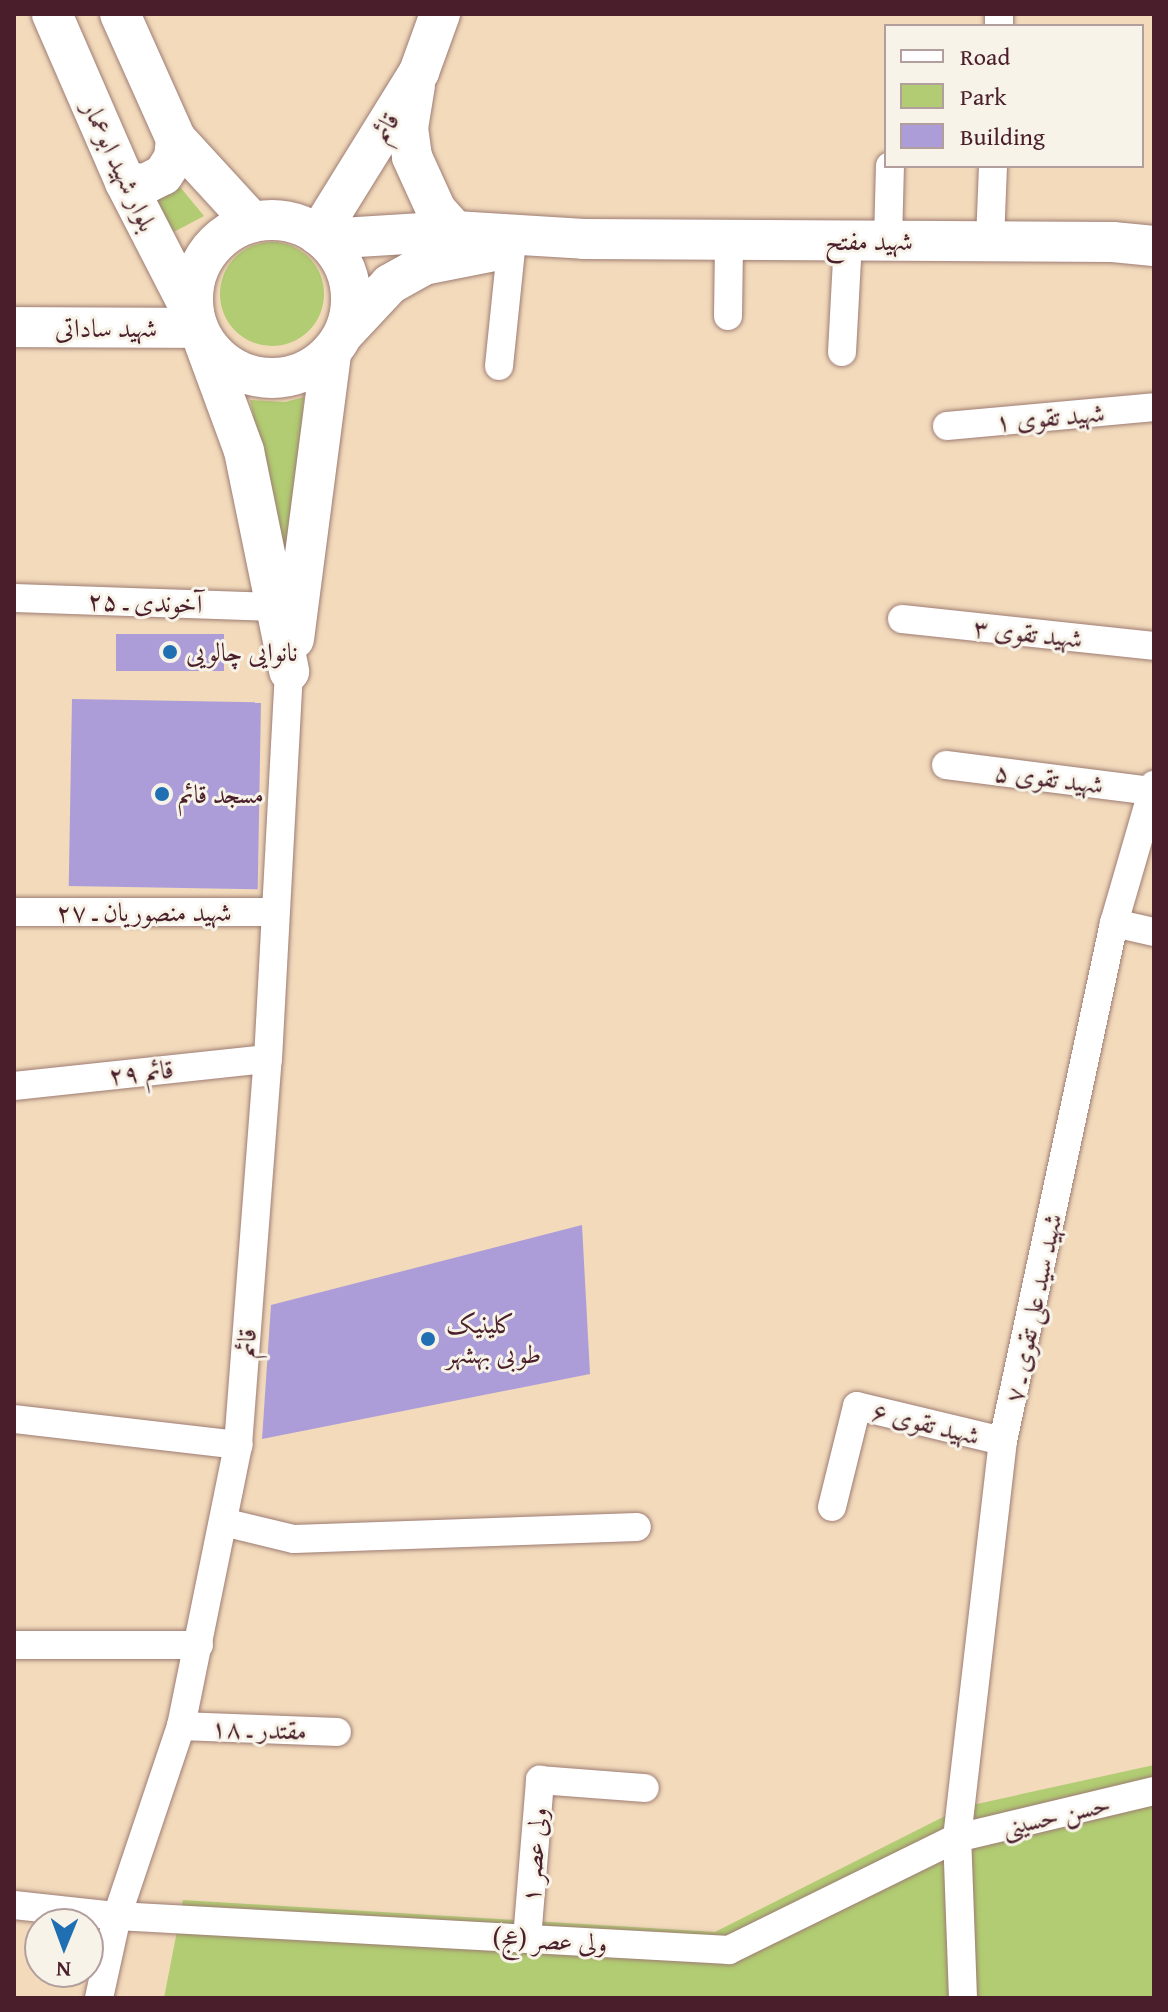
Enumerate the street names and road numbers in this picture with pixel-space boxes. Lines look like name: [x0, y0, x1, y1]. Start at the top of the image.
street label: بلوار شهید ابوعمار: [76, 95, 164, 237]
street label: قائم: [364, 106, 406, 148]
street label: شهید مفتح: [825, 225, 913, 257]
street label: شهید ساداتی: [55, 312, 157, 344]
street label: شهید تقوی ۱: [994, 397, 1106, 437]
street label: آخوندی ـ ۲۵: [87, 584, 203, 620]
street label: شهید تقوی ۳: [972, 612, 1084, 654]
street label: شهید تقوی ۵: [993, 756, 1105, 800]
street label: شهید منصوریان ـ ۲۷: [56, 896, 232, 928]
street label: قائم ۲۹: [107, 1053, 175, 1091]
street label: شهید سید علی تقوی ـ ۷: [998, 1211, 1068, 1405]
street label: قائم: [229, 1327, 263, 1359]
street label: شهید تقوی ۶: [869, 1395, 983, 1451]
street label: مقتدر ـ ۱۸: [211, 1712, 307, 1746]
street label: حسن حسینی: [999, 1787, 1113, 1843]
street label: ولی عصر ۱: [514, 1806, 554, 1904]
street label: ولی عصر (عج): [492, 1921, 608, 1959]

